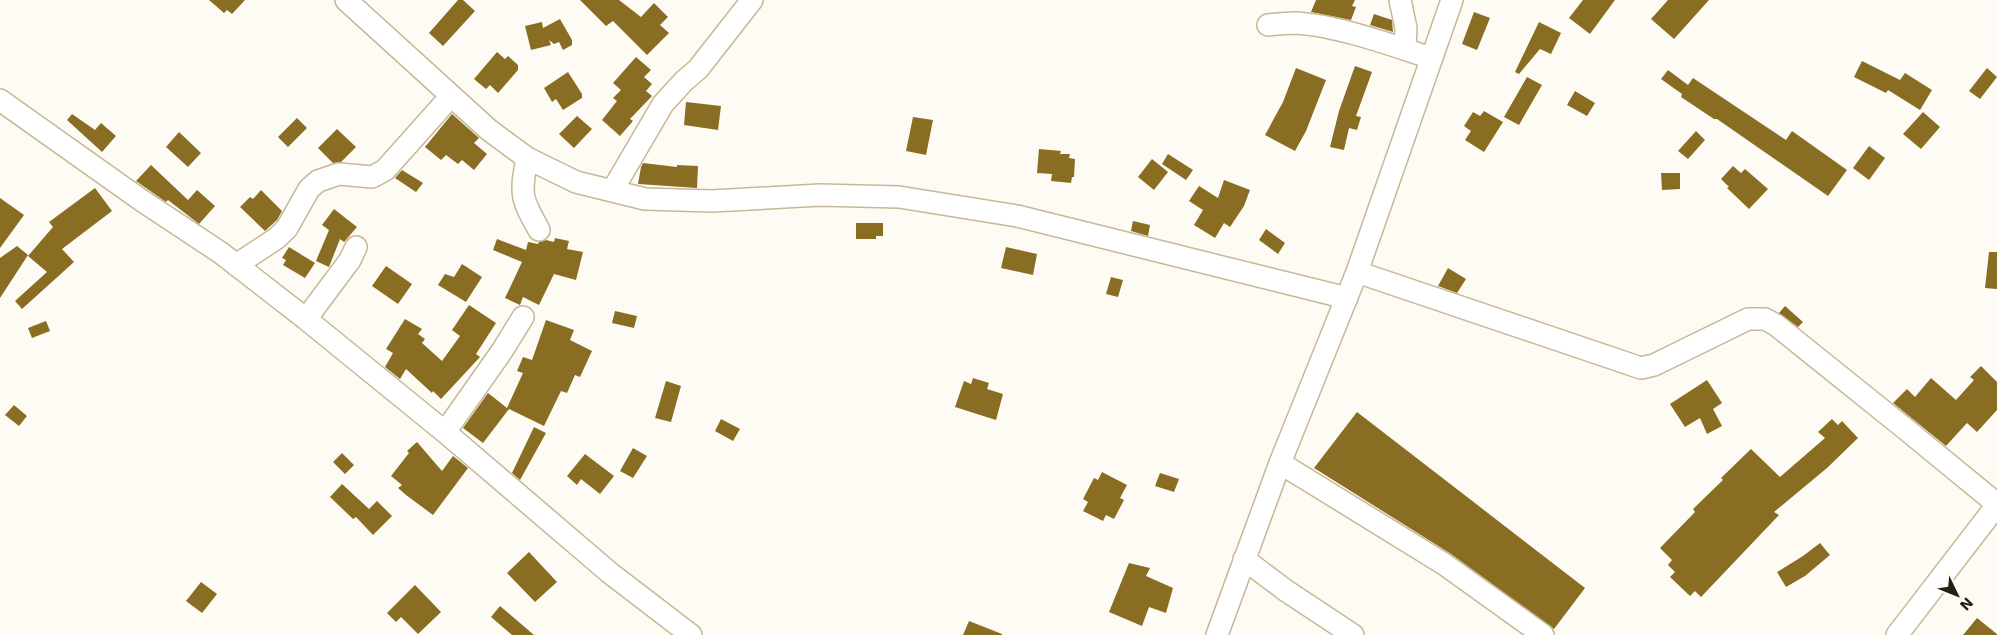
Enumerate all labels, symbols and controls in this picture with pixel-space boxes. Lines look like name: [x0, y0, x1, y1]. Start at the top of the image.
north arrow: [1932, 570, 1982, 620]
text: N: [1957, 594, 1976, 614]

